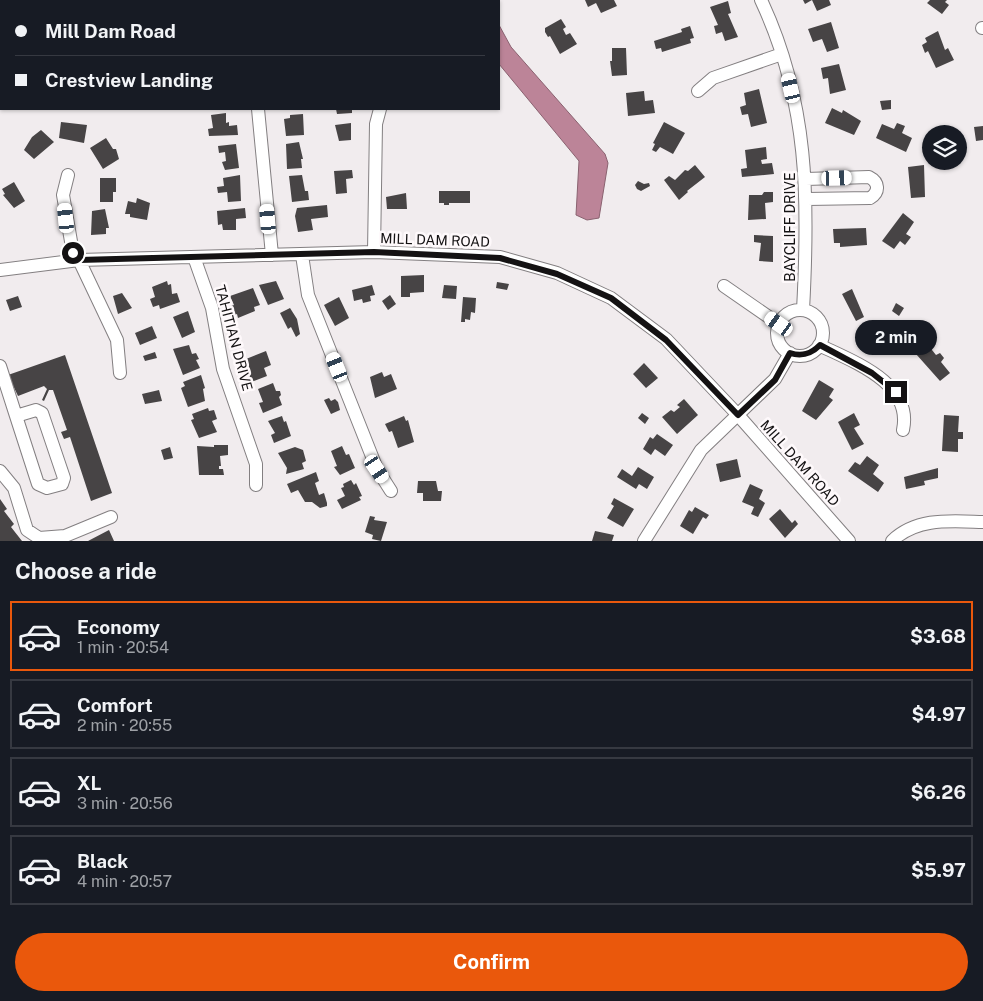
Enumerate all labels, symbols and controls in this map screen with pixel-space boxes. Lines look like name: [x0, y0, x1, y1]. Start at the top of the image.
text: Mill Dam Road: [45, 20, 176, 42]
text: Crestview Landing: [45, 69, 213, 91]
car: [780, 72, 801, 104]
map controls: [922, 125, 967, 170]
button: layers: [922, 125, 967, 170]
car: [821, 170, 852, 186]
street label: BAYCLIFF DRIVE: [782, 172, 798, 282]
car: [56, 202, 75, 234]
car: [259, 203, 276, 235]
street label: MILL DAM ROAD: [380, 230, 490, 250]
route start: [62, 242, 84, 264]
street label: TAHITIAN DRIVE: [212, 283, 256, 393]
car: [762, 309, 795, 339]
callout: 2 min: [855, 320, 937, 354]
text: 2 min: [875, 328, 917, 347]
car: [324, 350, 349, 384]
route end: [885, 381, 907, 403]
street label: MILL DAM ROAD: [757, 417, 843, 509]
car: [362, 452, 391, 486]
text: Choose a ride: [15, 558, 157, 584]
icon: car: [17, 614, 62, 659]
text: Economy: [77, 616, 160, 638]
text: $3.68: [910, 625, 966, 647]
text: 1 min · 20:54: [77, 638, 169, 657]
icon: car: [17, 692, 62, 737]
text: Comfort: [77, 694, 153, 716]
text: $4.97: [911, 703, 966, 725]
text: 2 min · 20:55: [77, 716, 172, 735]
icon: car: [17, 770, 62, 815]
text: XL: [77, 772, 102, 794]
text: $6.26: [910, 781, 966, 803]
text: 3 min · 20:56: [77, 794, 173, 813]
icon: car: [17, 848, 62, 893]
text: Black: [77, 850, 128, 872]
text: $5.97: [911, 859, 966, 881]
text: 4 min · 20:57: [77, 872, 172, 891]
button: Confirm: [15, 933, 968, 991]

